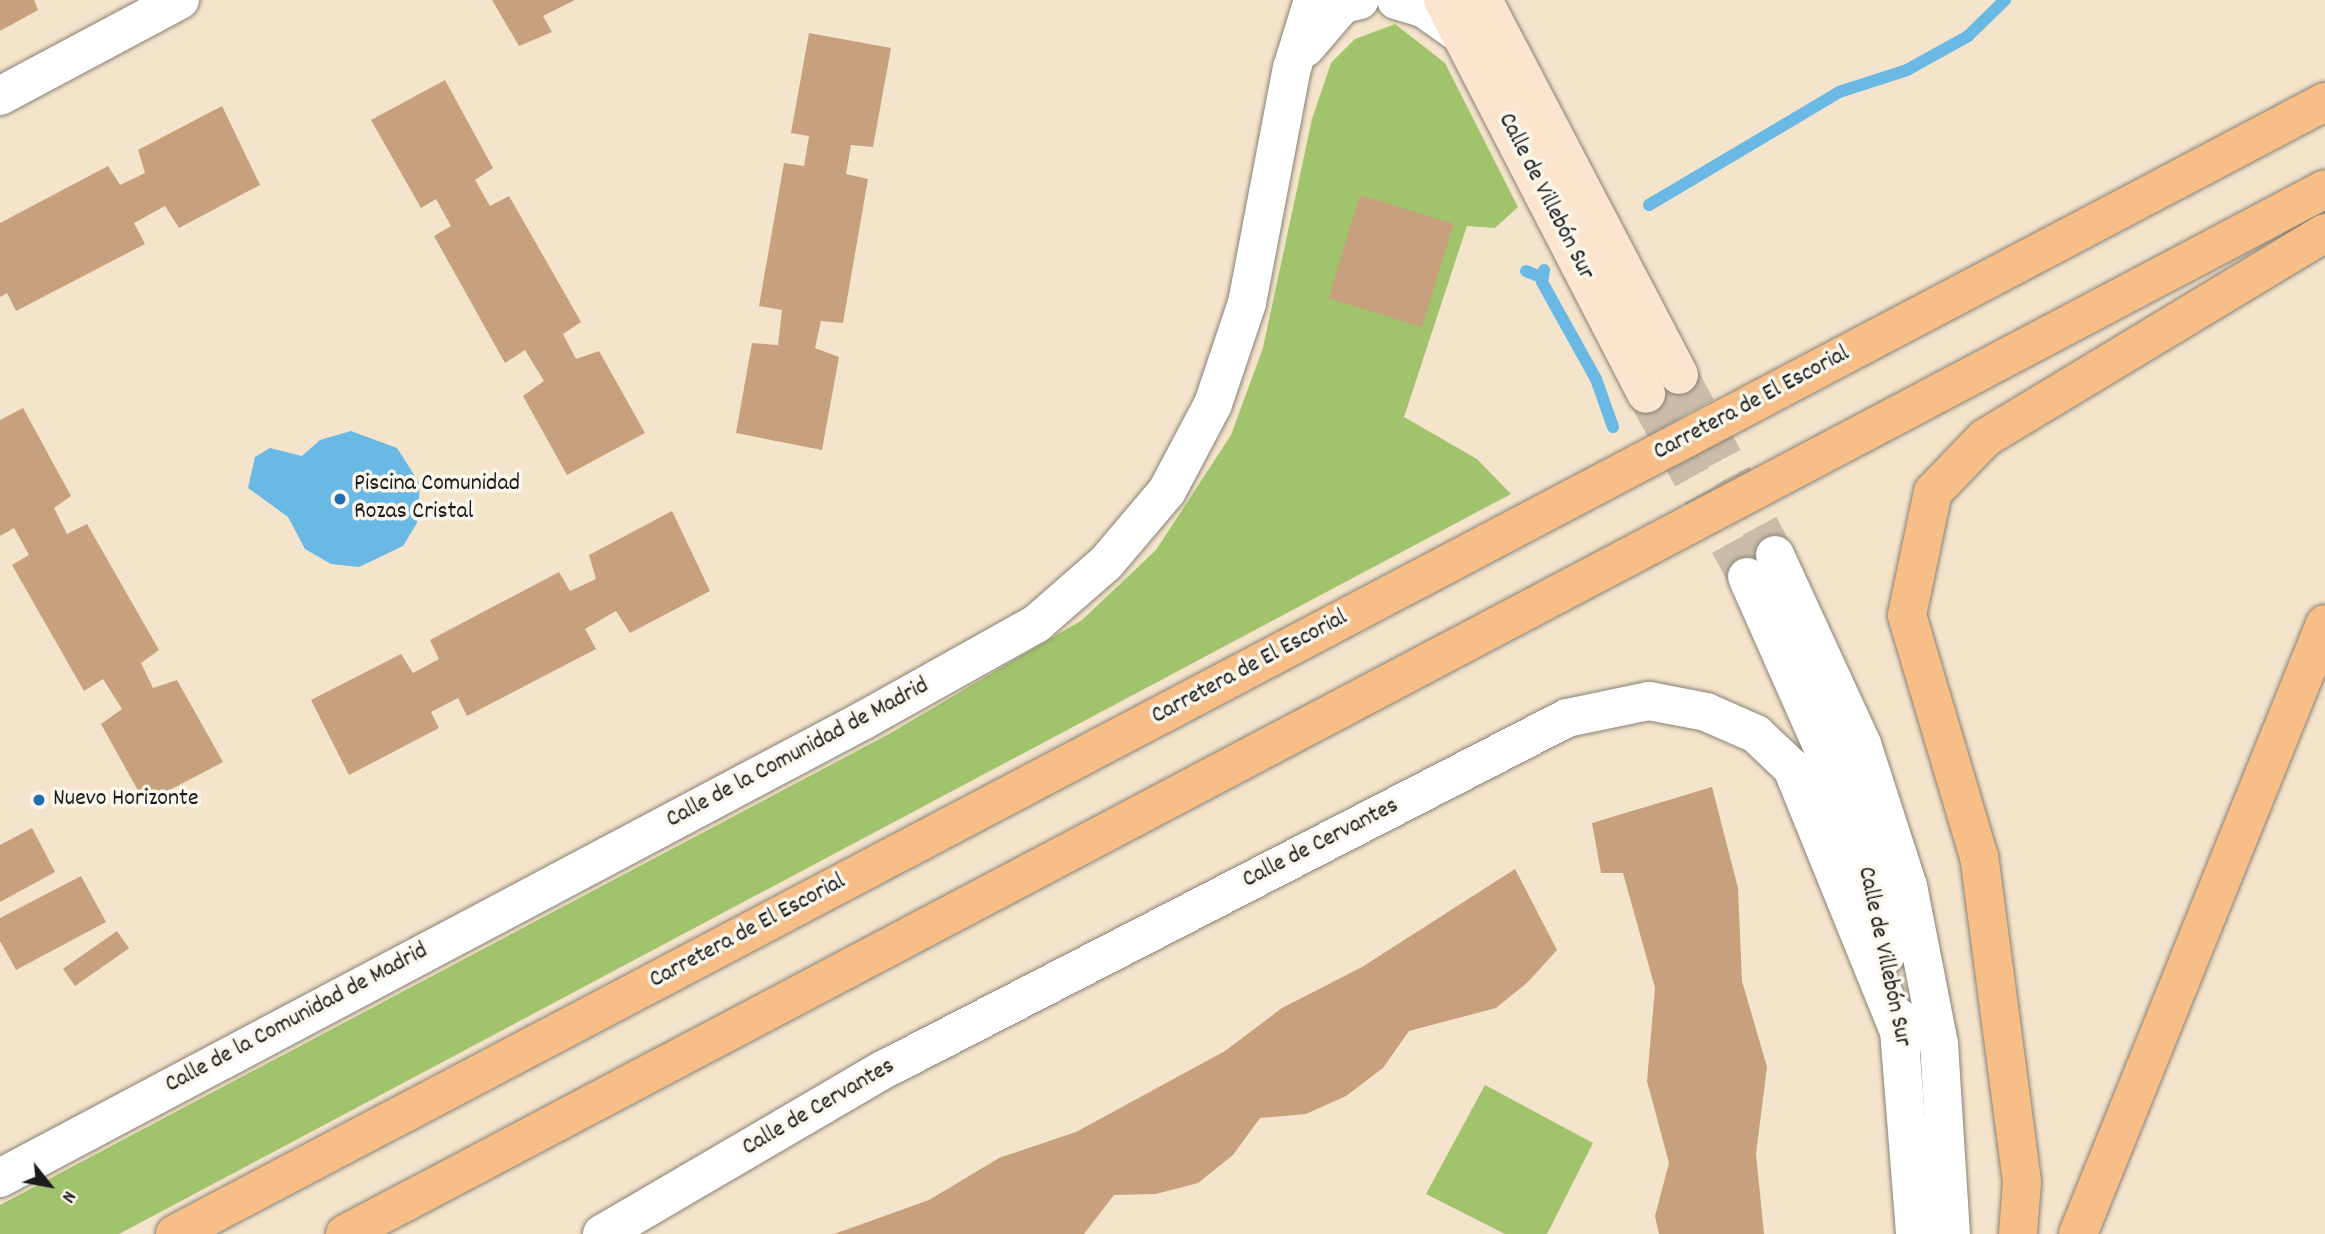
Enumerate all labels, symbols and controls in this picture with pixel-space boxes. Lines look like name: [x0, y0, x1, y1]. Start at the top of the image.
street label: Calle de Villebón Sur: [1491, 109, 1599, 285]
street label: Carretera de El Escorial: [1649, 340, 1855, 468]
place label: Piscina Comunidad Rozas Cristal: [354, 471, 520, 527]
marker: Piscina Comunidad Rozas Cristal: [332, 491, 348, 507]
street label: Carretera de El Escorial: [1147, 604, 1353, 732]
street label: Calle de la Comunidad de Madrid: [662, 673, 934, 835]
place label: Nuevo Horizonte: [53, 786, 199, 814]
marker: Nuevo Horizonte: [31, 792, 47, 808]
street label: Calle de Cervantes: [1238, 792, 1404, 896]
street label: Calle de Villebón Sur: [1850, 864, 1916, 1050]
street label: Carretera de El Escorial: [645, 868, 851, 996]
street label: Calle de la Comunidad de Madrid: [161, 938, 433, 1100]
street label: Calle de Cervantes: [738, 1053, 900, 1163]
north arrow: [14, 1150, 84, 1220]
text: N: [53, 1185, 81, 1207]

